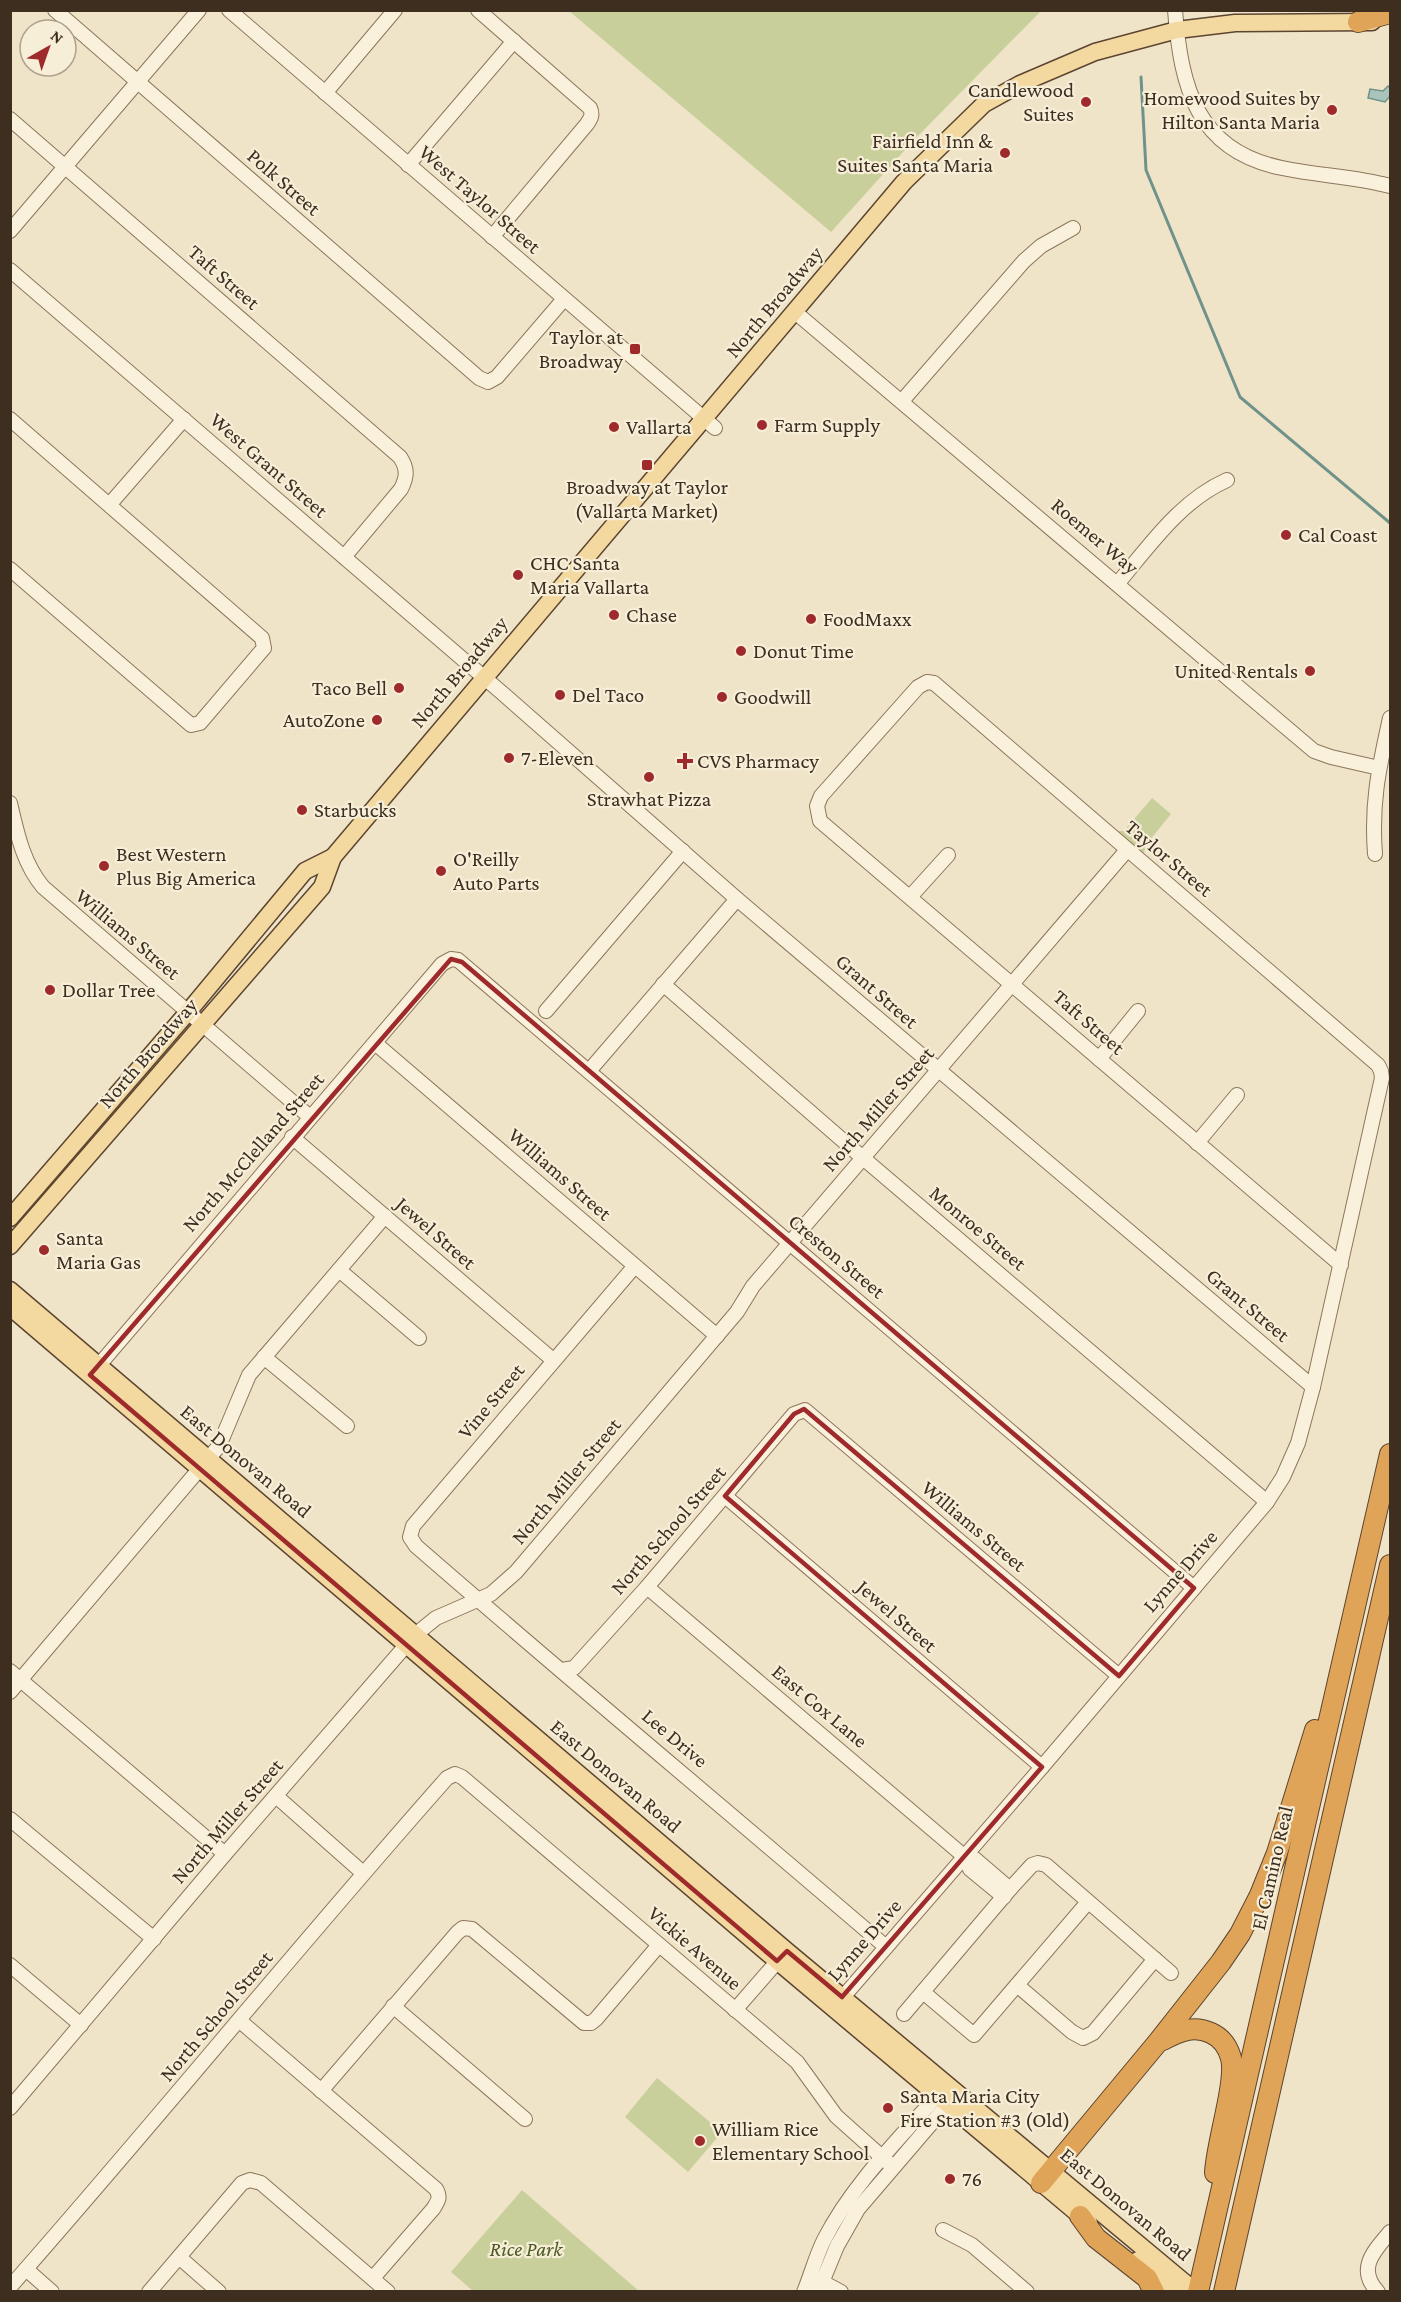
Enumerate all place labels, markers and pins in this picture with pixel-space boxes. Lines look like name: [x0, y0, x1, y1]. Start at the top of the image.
place label: Candlewood Suites: [968, 78, 1074, 126]
place label: Homewood Suites by Hilton Santa Maria: [1144, 86, 1320, 134]
marker: Candlewood Suites: [1079, 95, 1093, 109]
marker: Homewood Suites by Hilton Santa Maria: [1325, 103, 1339, 117]
place label: Fairfield Inn & Suites Santa Maria: [837, 129, 993, 177]
marker: Fairfield Inn & Suites Santa Maria: [998, 146, 1012, 160]
place label: Taylor at Broadway: [539, 325, 624, 373]
marker: Taylor at Broadway: [628, 342, 642, 356]
place label: Farm Supply: [774, 413, 880, 437]
place label: Vallarta: [626, 415, 692, 439]
marker: Farm Supply: [755, 418, 769, 432]
marker: Vallarta: [607, 420, 621, 434]
marker: Broadway at Taylor (Vallarta Market): [640, 458, 654, 472]
place label: Broadway at Taylor (Vallarta Market): [566, 475, 729, 523]
place label: Cal Coast: [1298, 523, 1378, 547]
marker: Cal Coast: [1279, 528, 1293, 542]
place label: CHC Santa Maria Vallarta: [530, 551, 650, 599]
marker: CHC Santa Maria Vallarta: [511, 568, 525, 582]
place label: Chase: [626, 603, 677, 627]
place label: FoodMaxx: [823, 607, 912, 631]
marker: Chase: [607, 608, 621, 622]
marker: FoodMaxx: [804, 612, 818, 626]
place label: Donut Time: [753, 639, 854, 663]
marker: Donut Time: [734, 644, 748, 658]
place label: United Rentals: [1174, 659, 1298, 683]
marker: United Rentals: [1303, 664, 1317, 678]
place label: Taco Bell: [312, 676, 387, 700]
marker: Taco Bell: [392, 681, 406, 695]
place label: Del Taco: [572, 683, 644, 707]
place label: Goodwill: [734, 685, 811, 709]
marker: Del Taco: [553, 688, 567, 702]
marker: Goodwill: [715, 690, 729, 704]
place label: AutoZone: [283, 708, 365, 732]
marker: AutoZone: [370, 713, 384, 727]
place label: 7-Eleven: [521, 746, 594, 770]
place label: CVS Pharmacy: [697, 749, 819, 773]
marker: 7-Eleven: [502, 751, 516, 765]
marker: CVS Pharmacy: [678, 754, 692, 768]
marker: Strawhat Pizza: [642, 770, 656, 784]
place label: Strawhat Pizza: [587, 787, 711, 811]
place label: Starbucks: [314, 798, 396, 822]
marker: Starbucks: [295, 803, 309, 817]
place label: Best Western Plus Big America: [116, 842, 256, 890]
place label: O'Reilly Auto Parts: [453, 847, 539, 895]
marker: Best Western Plus Big America: [97, 859, 111, 873]
marker: O'Reilly Auto Parts: [434, 864, 448, 878]
place label: Dollar Tree: [62, 978, 155, 1002]
marker: Dollar Tree: [43, 983, 57, 997]
place label: Santa Maria Gas: [56, 1226, 141, 1274]
marker: Santa Maria Gas: [37, 1243, 51, 1257]
place label: Santa Maria City Fire Station #3 (Old): [900, 2084, 1070, 2132]
marker: Santa Maria City Fire Station #3 (Old): [881, 2101, 895, 2115]
place label: William Rice Elementary School: [712, 2117, 869, 2165]
marker: William Rice Elementary School: [693, 2134, 707, 2148]
place label: 76: [962, 2167, 982, 2191]
marker: 76: [943, 2172, 957, 2186]

